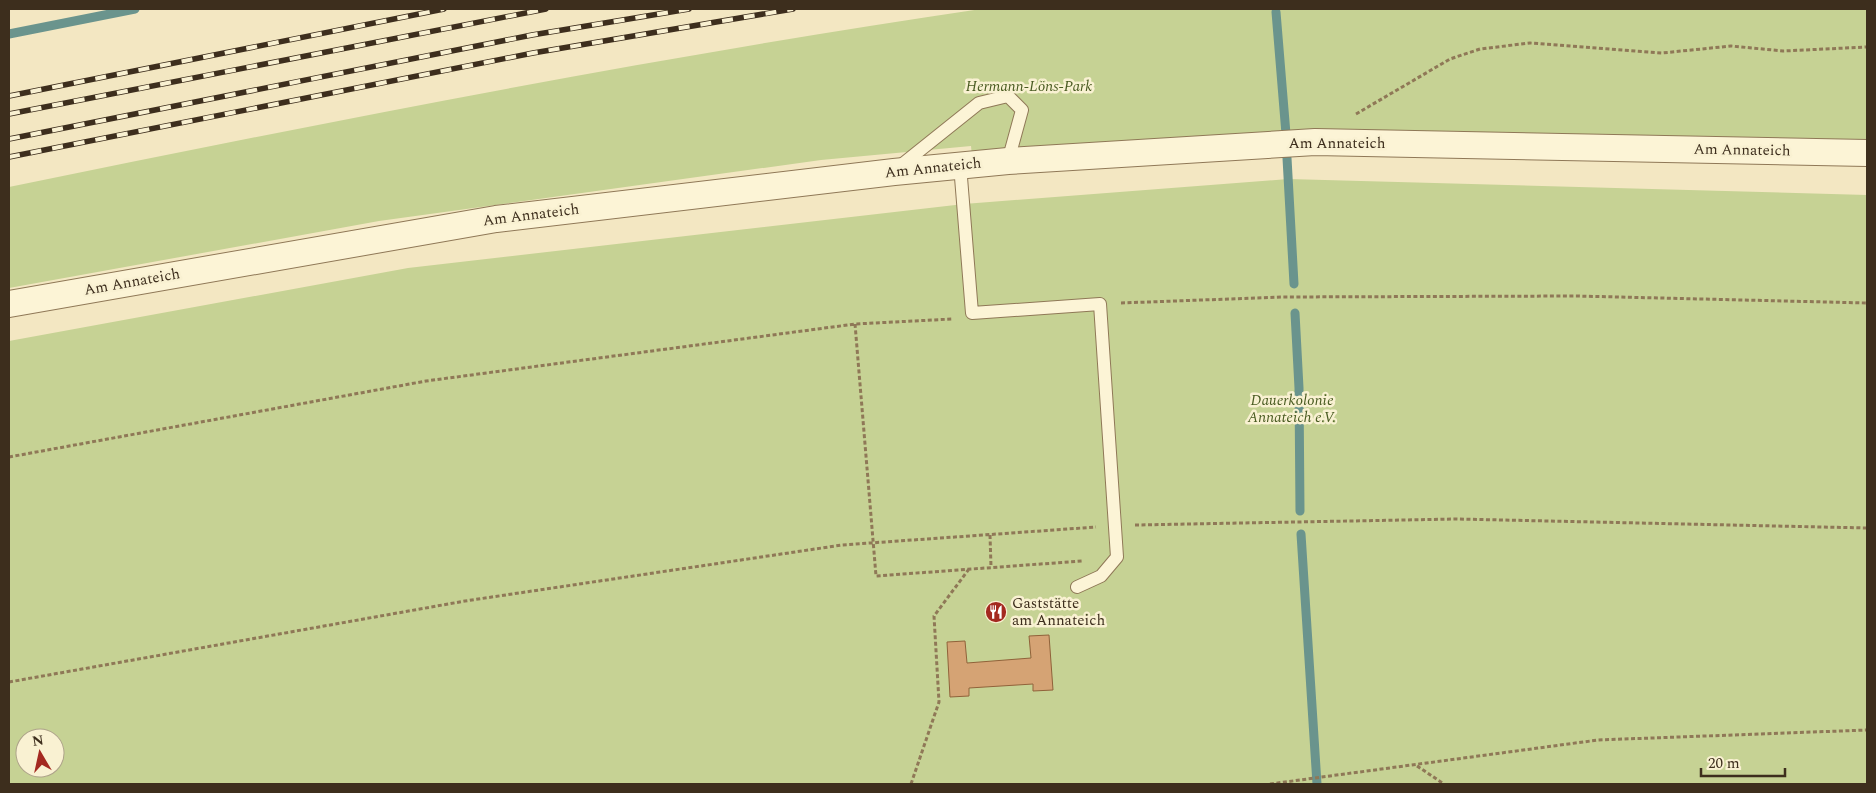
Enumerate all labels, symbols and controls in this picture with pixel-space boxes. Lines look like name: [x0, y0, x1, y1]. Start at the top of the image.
park label: Hermann-Löns-Park: [966, 75, 1092, 98]
street label: Am Annateich: [1288, 132, 1386, 155]
street label: Am Annateich: [1693, 138, 1791, 162]
street label: Am Annateich: [884, 151, 983, 185]
street label: Am Annateich: [481, 198, 581, 232]
street label: Am Annateich: [82, 262, 182, 302]
park label: Dauerkolonie Annateich e.V.: [1247, 389, 1336, 429]
place label: Gaststätte am Annateich: [1012, 592, 1105, 632]
restaurant icon: Gaststätte am Annateich: [984, 600, 1008, 624]
north arrow: [15, 728, 65, 778]
text: N: [31, 729, 45, 752]
scale bar: [1701, 746, 1785, 778]
text: 20 m: [1708, 752, 1740, 775]

